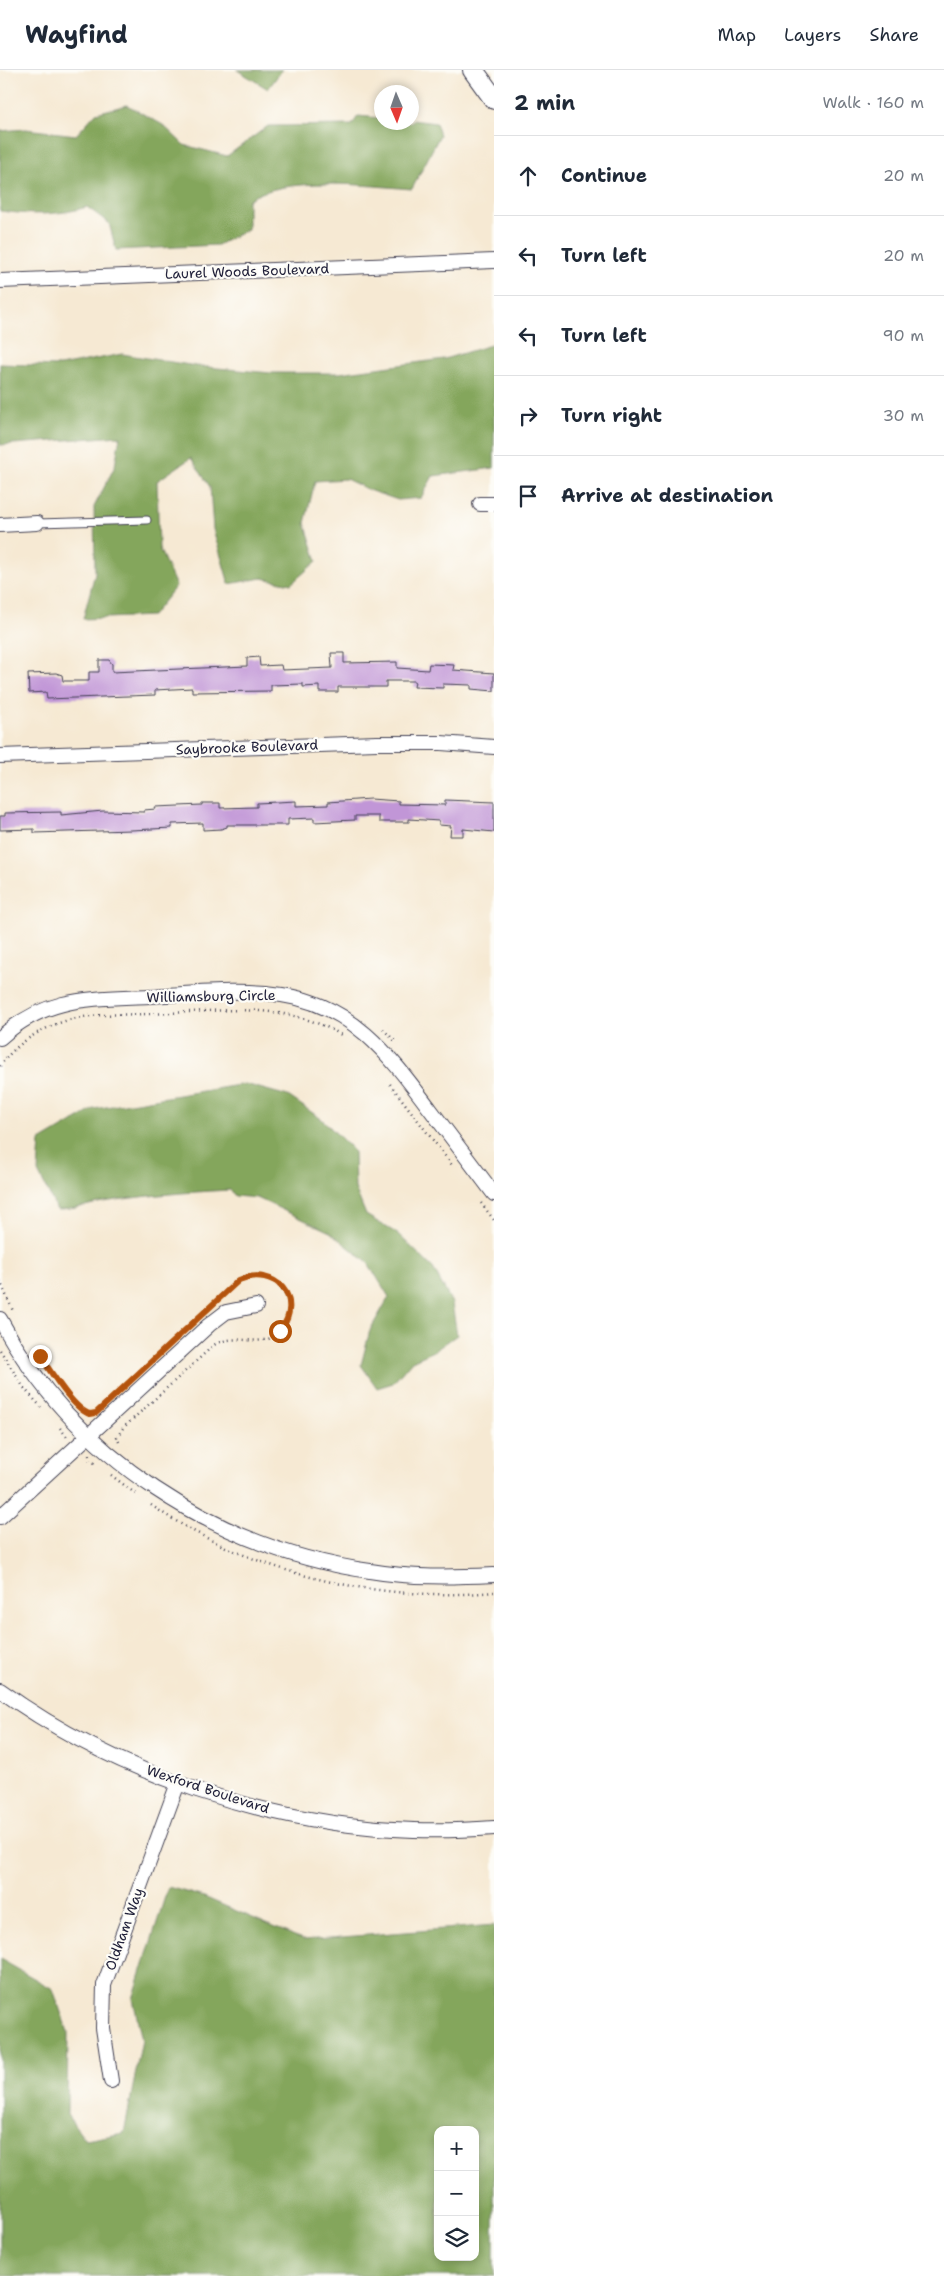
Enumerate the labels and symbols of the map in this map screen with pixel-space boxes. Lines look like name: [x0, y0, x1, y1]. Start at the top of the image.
north arrow: [374, 85, 419, 130]
street label: Laurel Woods Boulevard: [165, 259, 330, 283]
street label: Saybrooke Boulevard: [175, 736, 319, 758]
street label: Williamsburg Circle: [146, 986, 276, 1006]
route start: [269, 1320, 292, 1343]
route end: [29, 1345, 52, 1368]
street label: Wexford Boulevard: [144, 1761, 272, 1817]
street label: Oldham Way: [101, 1885, 147, 1973]

